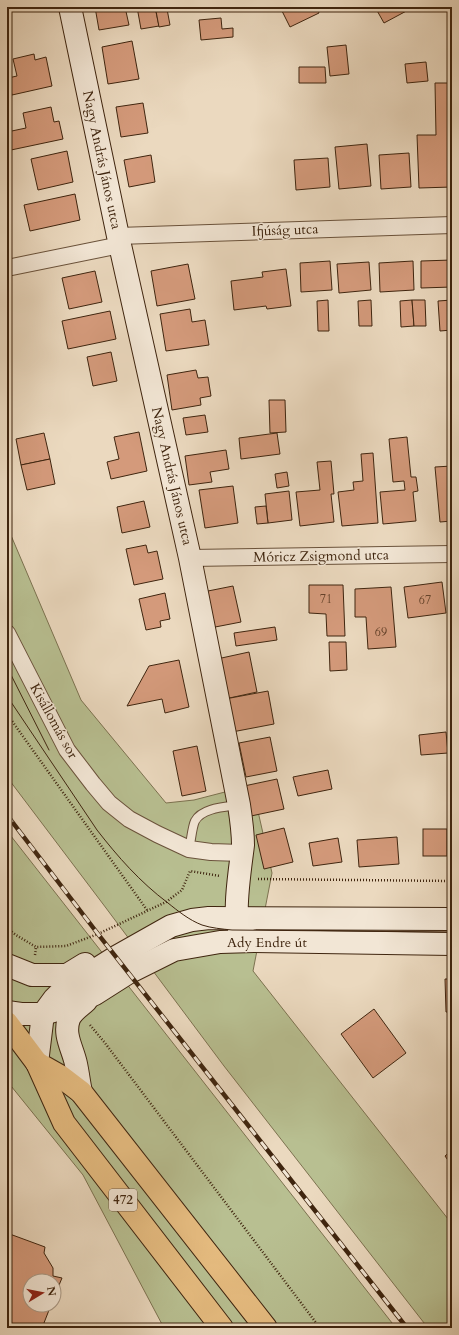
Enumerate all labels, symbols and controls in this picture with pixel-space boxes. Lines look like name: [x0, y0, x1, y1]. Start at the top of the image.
street label: Nagy András János utca: [78, 89, 126, 231]
street label: Ifjúság utca: [251, 219, 319, 241]
street label: Nagy András János utca: [147, 405, 197, 547]
street label: Móricz Zsigmond utca: [253, 545, 389, 567]
house number: 71: [320, 591, 332, 607]
house number: 67: [419, 592, 431, 608]
house number: 69: [375, 624, 387, 640]
street label: Kisállomás sor: [25, 680, 83, 763]
street label: Ady Endre út: [227, 933, 308, 952]
road number: 472: [109, 1189, 137, 1211]
north arrow: [22, 1273, 62, 1313]
text: N: [43, 1285, 60, 1298]

